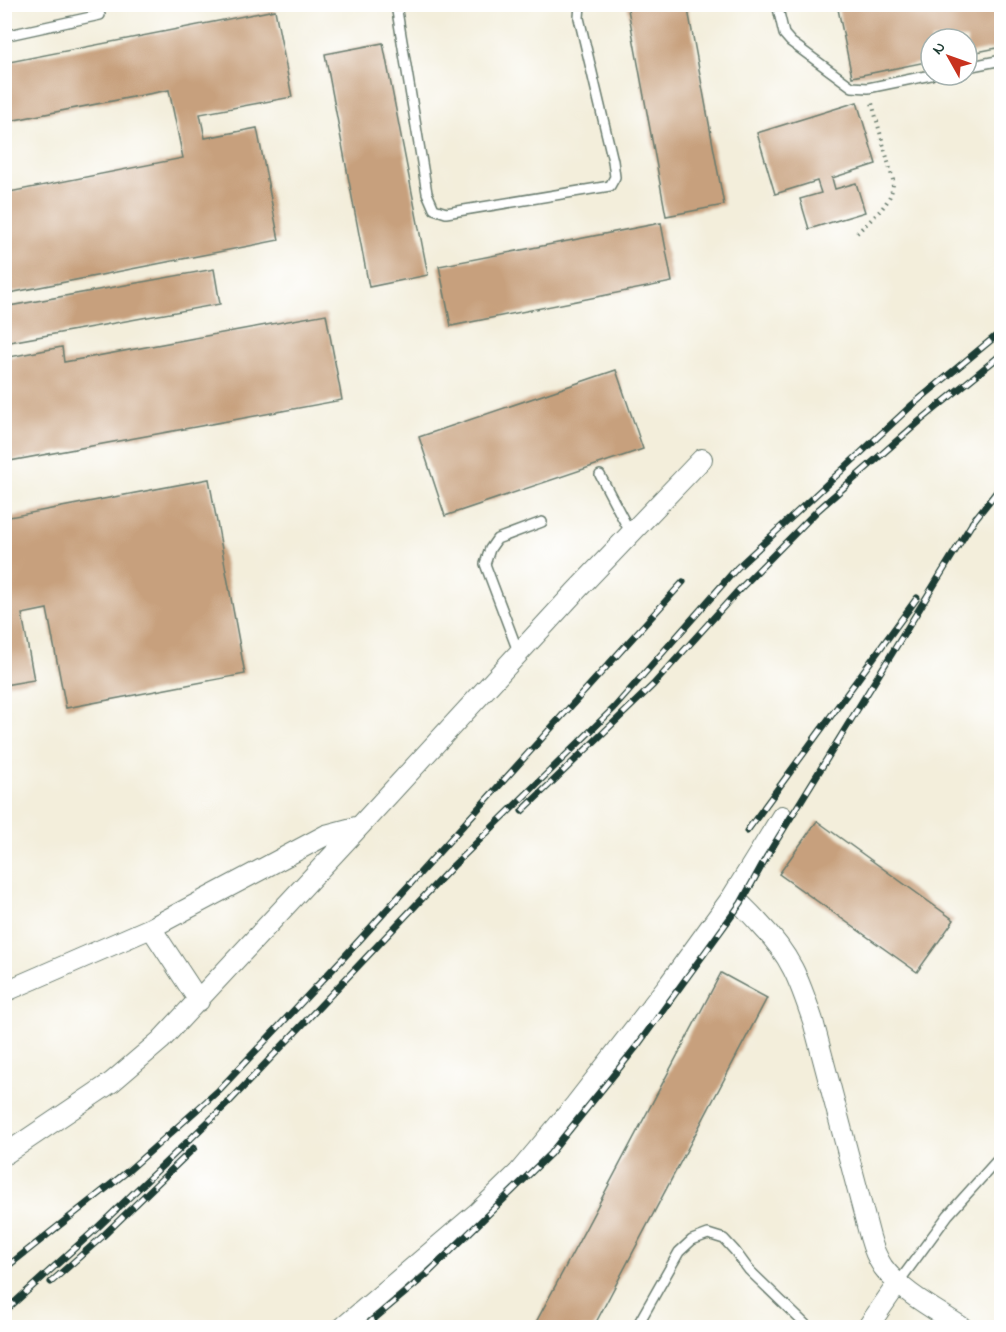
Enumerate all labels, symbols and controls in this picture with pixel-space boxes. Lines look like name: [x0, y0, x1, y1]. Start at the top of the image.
north arrow: [919, 27, 979, 87]
text: N: [926, 37, 952, 60]

